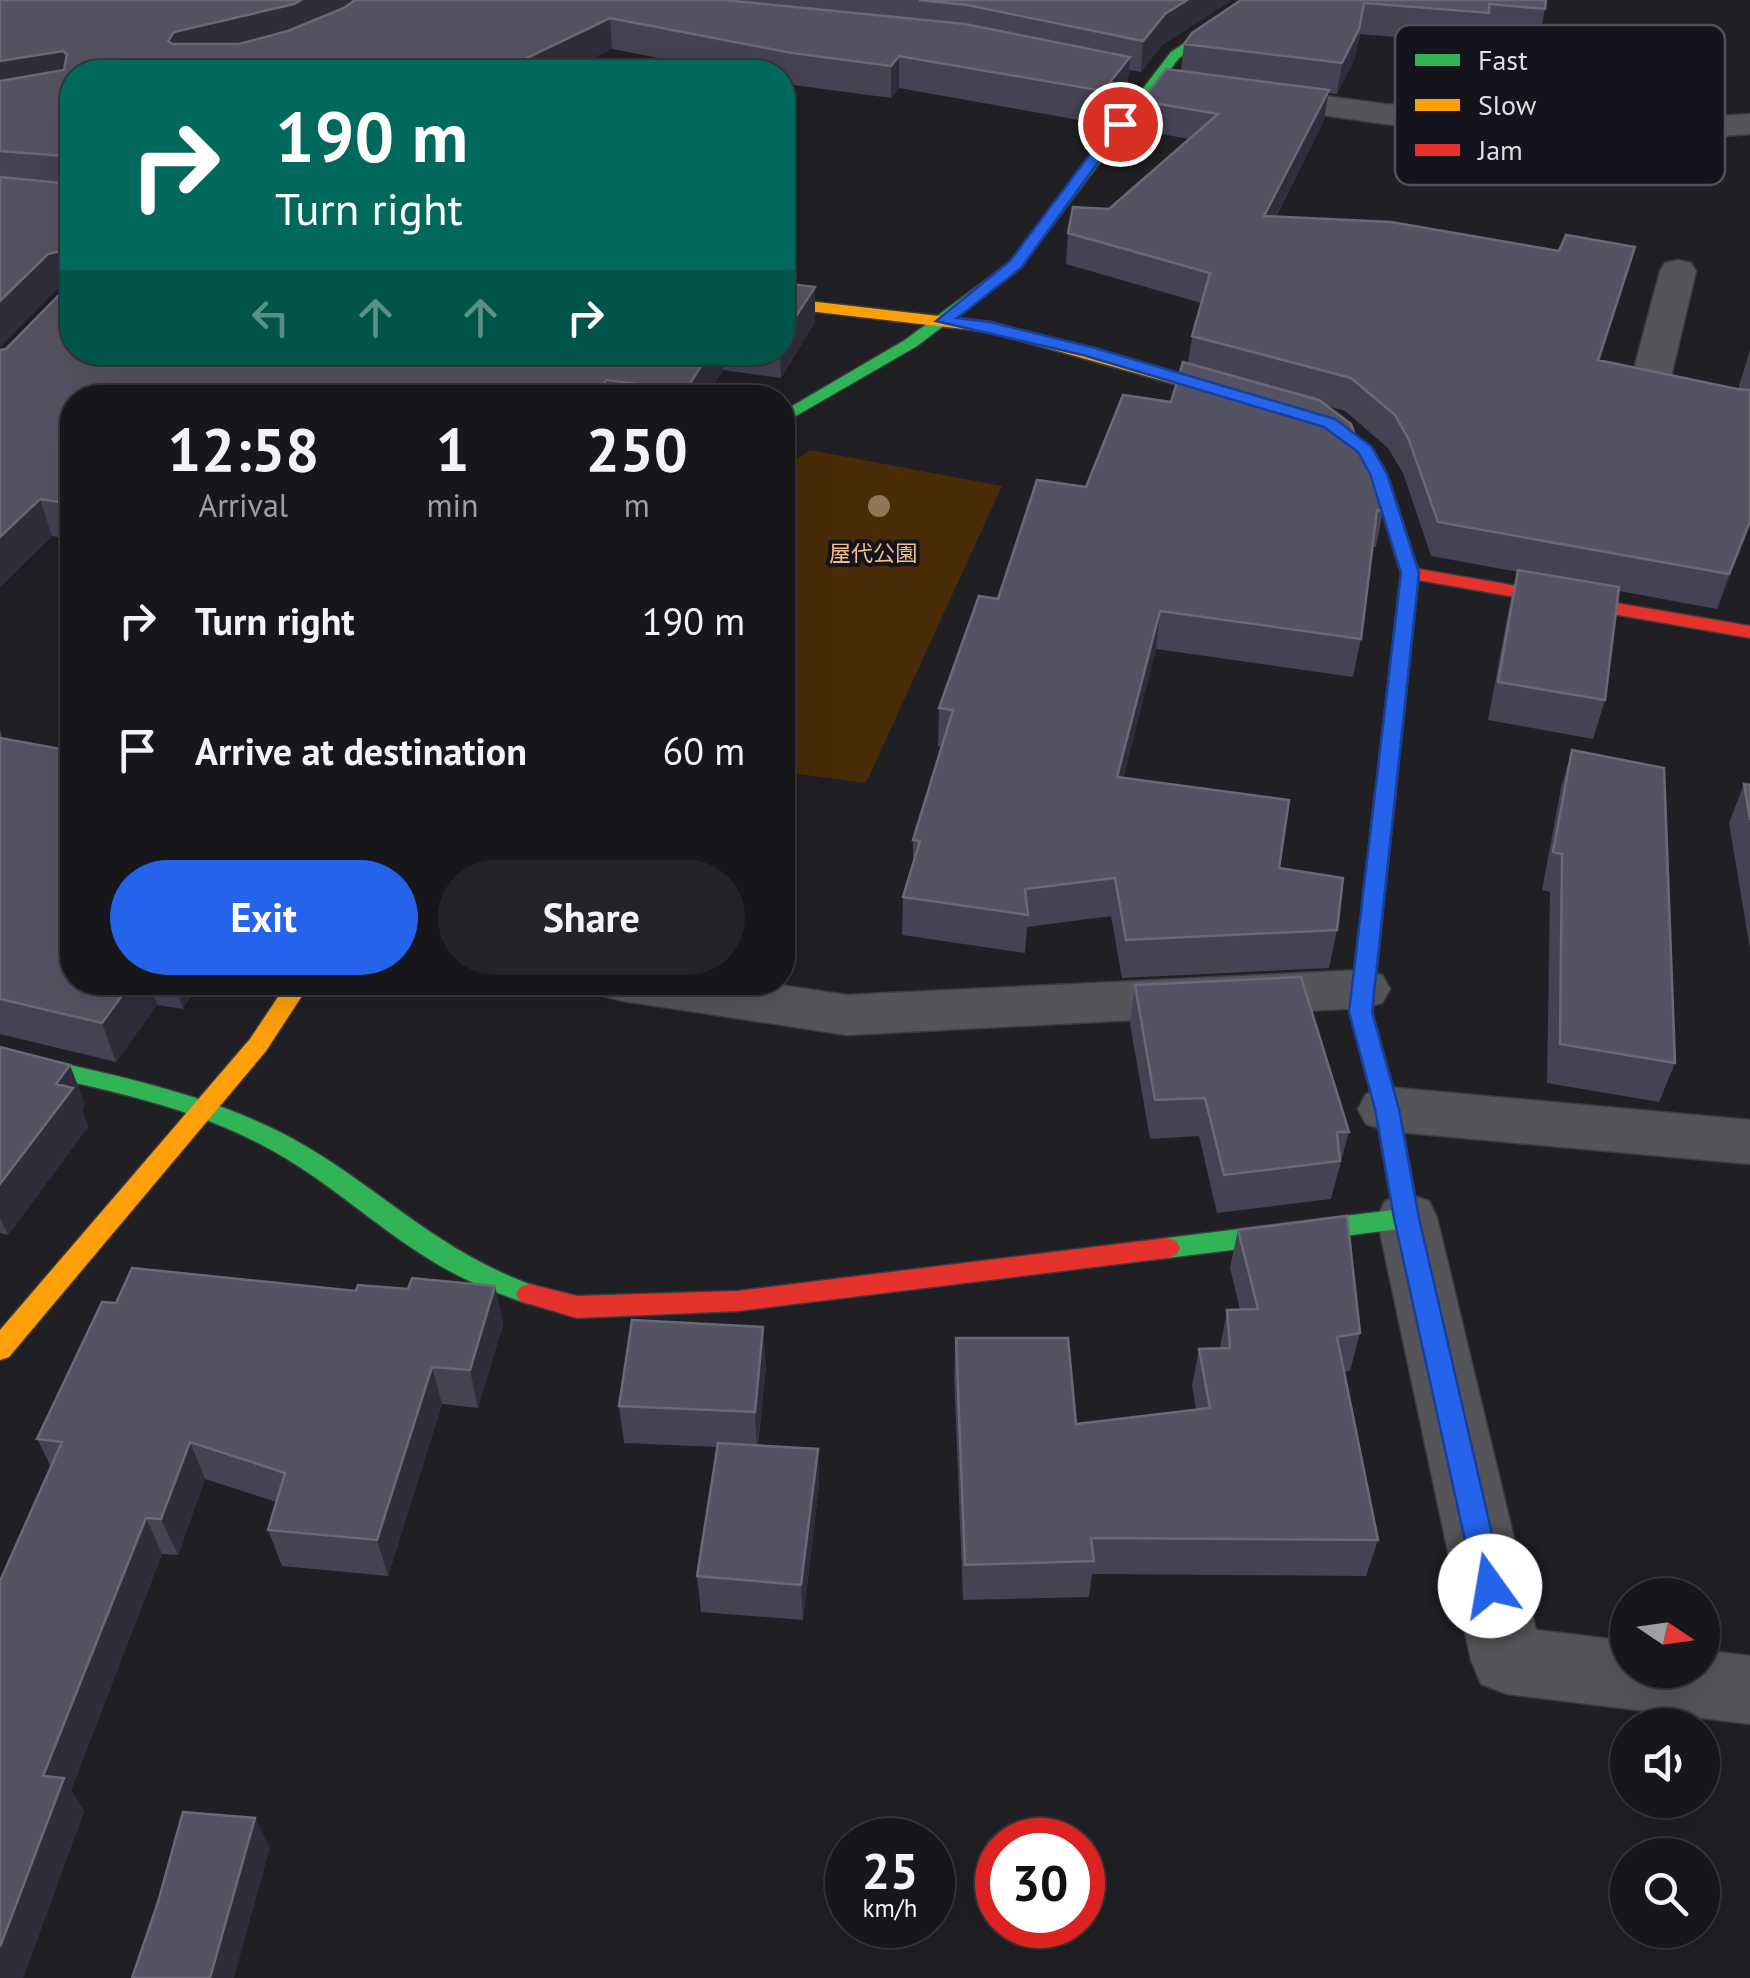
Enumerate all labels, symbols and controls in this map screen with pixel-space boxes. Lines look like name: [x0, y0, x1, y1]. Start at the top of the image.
legend: [1395, 25, 1725, 185]
text: Fast: [1478, 41, 1528, 78]
pin: [1078, 82, 1163, 167]
text: Slow: [1478, 86, 1537, 123]
text: 190 m: [275, 91, 468, 181]
icon: arrive: [1093, 97, 1148, 152]
icon: right: [110, 100, 240, 230]
text: Jam: [1477, 131, 1523, 168]
text: Turn right: [275, 179, 463, 237]
icon: left: [243, 290, 298, 345]
icon: ahead: [348, 290, 403, 345]
icon: ahead: [453, 290, 508, 345]
icon: right: [558, 290, 613, 345]
text: 12:58: [167, 410, 319, 488]
text: 1: [436, 410, 470, 488]
text: 250: [586, 410, 688, 488]
text: Arrival: [198, 484, 288, 526]
text: min: [427, 484, 479, 526]
text: m: [624, 484, 650, 526]
park label: 屋代公園: [829, 539, 917, 567]
icon: right: [110, 593, 165, 648]
text: Turn right: [195, 596, 355, 645]
text: 190 m: [642, 596, 745, 645]
icon: arrive: [110, 723, 165, 778]
text: Arrive at destination: [195, 726, 527, 775]
text: 60 m: [663, 726, 745, 775]
button: Exit: [110, 860, 418, 975]
button: Share: [438, 860, 745, 975]
position arrow: [1438, 1534, 1542, 1638]
north arrow: [1610, 1578, 1720, 1688]
map controls: [1610, 1578, 1720, 1948]
button: sound: [1610, 1708, 1720, 1818]
speed limit sign: 30: [975, 1818, 1105, 1948]
text: 25: [862, 1838, 918, 1903]
button: search: [1610, 1838, 1720, 1948]
text: km/h: [863, 1892, 917, 1924]

